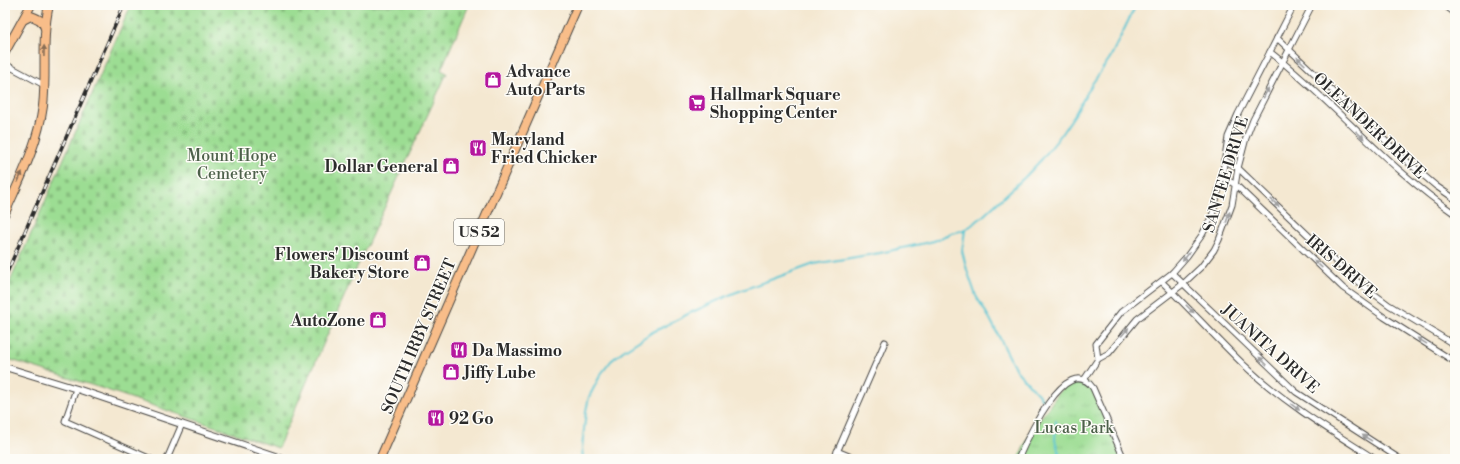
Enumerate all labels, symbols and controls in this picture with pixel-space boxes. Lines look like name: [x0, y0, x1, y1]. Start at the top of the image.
one-way arrow: [41, 44, 47, 57]
one-way arrow: [1296, 56, 1306, 65]
place label: Advance Auto Parts: [505, 62, 585, 100]
street label: OLEANDER DRIVE: [1309, 68, 1430, 183]
shop icon: Advance Auto Parts: [483, 70, 503, 90]
place label: Hallmark Square Shopping Center: [710, 85, 841, 123]
one-way arrow: [1263, 88, 1269, 99]
supermarket icon: Hallmark Square Shopping Center: [687, 93, 707, 113]
street label: SANTEE DRIVE: [1199, 114, 1253, 235]
place label: Maryland Fried Chicker: [491, 130, 597, 168]
one-way arrow: [1356, 130, 1365, 139]
restaurant icon: Maryland Fried Chicker: [468, 138, 488, 158]
park label: Mount Hope Cemetery: [187, 146, 277, 184]
shop icon: Dollar General: [441, 156, 461, 176]
place label: Dollar General: [324, 157, 439, 177]
one-way arrow: [18, 171, 24, 183]
one-way arrow: [1270, 198, 1280, 208]
one-way arrow: [1225, 210, 1231, 222]
road number: US 52: [454, 219, 504, 245]
street label: IRIS DRIVE: [1302, 230, 1381, 303]
place label: Flowers' Discount Bakery Store: [275, 245, 409, 283]
one-way arrow: [1181, 251, 1190, 262]
shop icon: Flowers' Discount Bakery Store: [412, 253, 432, 273]
street label: SOUTH IRBY STREET: [377, 256, 461, 417]
one-way arrow: [1313, 259, 1323, 269]
street label: JUANITA DRIVE: [1217, 299, 1323, 398]
one-way arrow: [1185, 304, 1195, 314]
shop icon: AutoZone: [368, 310, 388, 330]
place label: AutoZone: [290, 311, 365, 331]
one-way arrow: [1121, 327, 1130, 338]
one-way arrow: [1417, 337, 1427, 345]
restaurant icon: Da Massimo: [449, 340, 469, 360]
place label: Da Massimo: [472, 341, 562, 361]
one-way arrow: [1258, 356, 1268, 366]
shop icon: Jiffy Lube: [441, 362, 461, 382]
place label: Jiffy Lube: [462, 363, 536, 383]
one-way arrow: [1290, 403, 1301, 411]
restaurant icon: 92 Go: [426, 408, 446, 428]
place label: 92 Go: [449, 409, 494, 429]
park label: Lucas Park: [1034, 418, 1115, 438]
one-way arrow: [1362, 434, 1372, 442]

